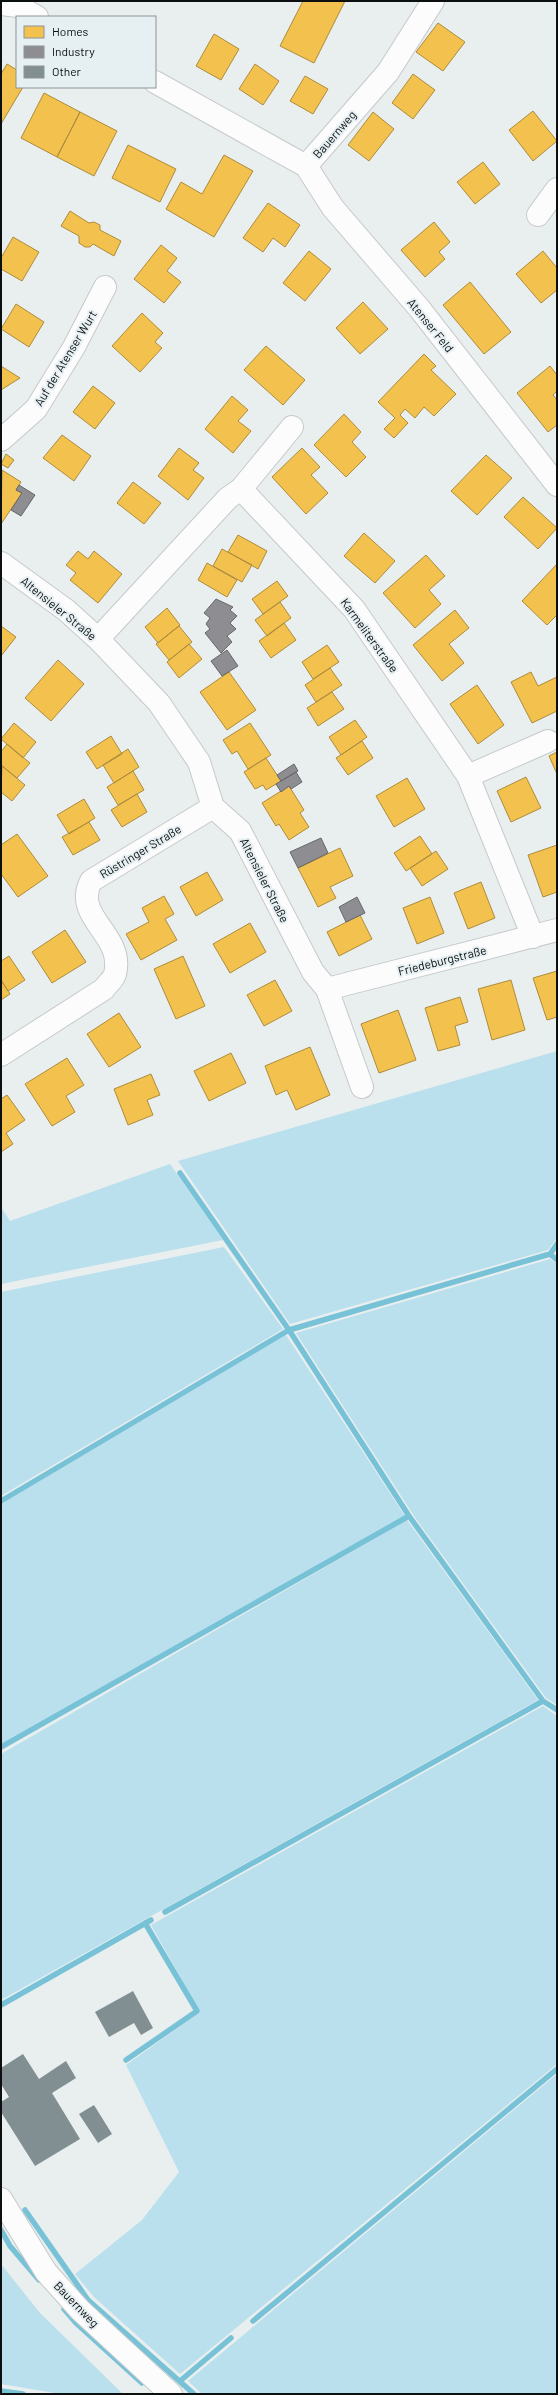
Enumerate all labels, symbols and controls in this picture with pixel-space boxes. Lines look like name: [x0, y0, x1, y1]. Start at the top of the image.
legend: [16, 16, 156, 88]
text: Homes: [52, 24, 89, 38]
text: Industry: [52, 44, 95, 58]
text: Other: [52, 64, 82, 78]
street label: Bauernweg: [310, 107, 358, 161]
street label: Atenser Feld: [405, 295, 457, 355]
street label: Auf der Atenser Wurt: [31, 308, 99, 408]
street label: Altensieler Straße: [18, 573, 100, 643]
street label: Karmeliterstraße: [338, 595, 402, 675]
street label: Rüstringer Straße: [97, 821, 183, 881]
street label: Altensieler Straße: [238, 835, 292, 925]
street label: Friedeburgstraße: [396, 942, 488, 978]
street label: Bauernweg: [52, 2278, 102, 2330]

